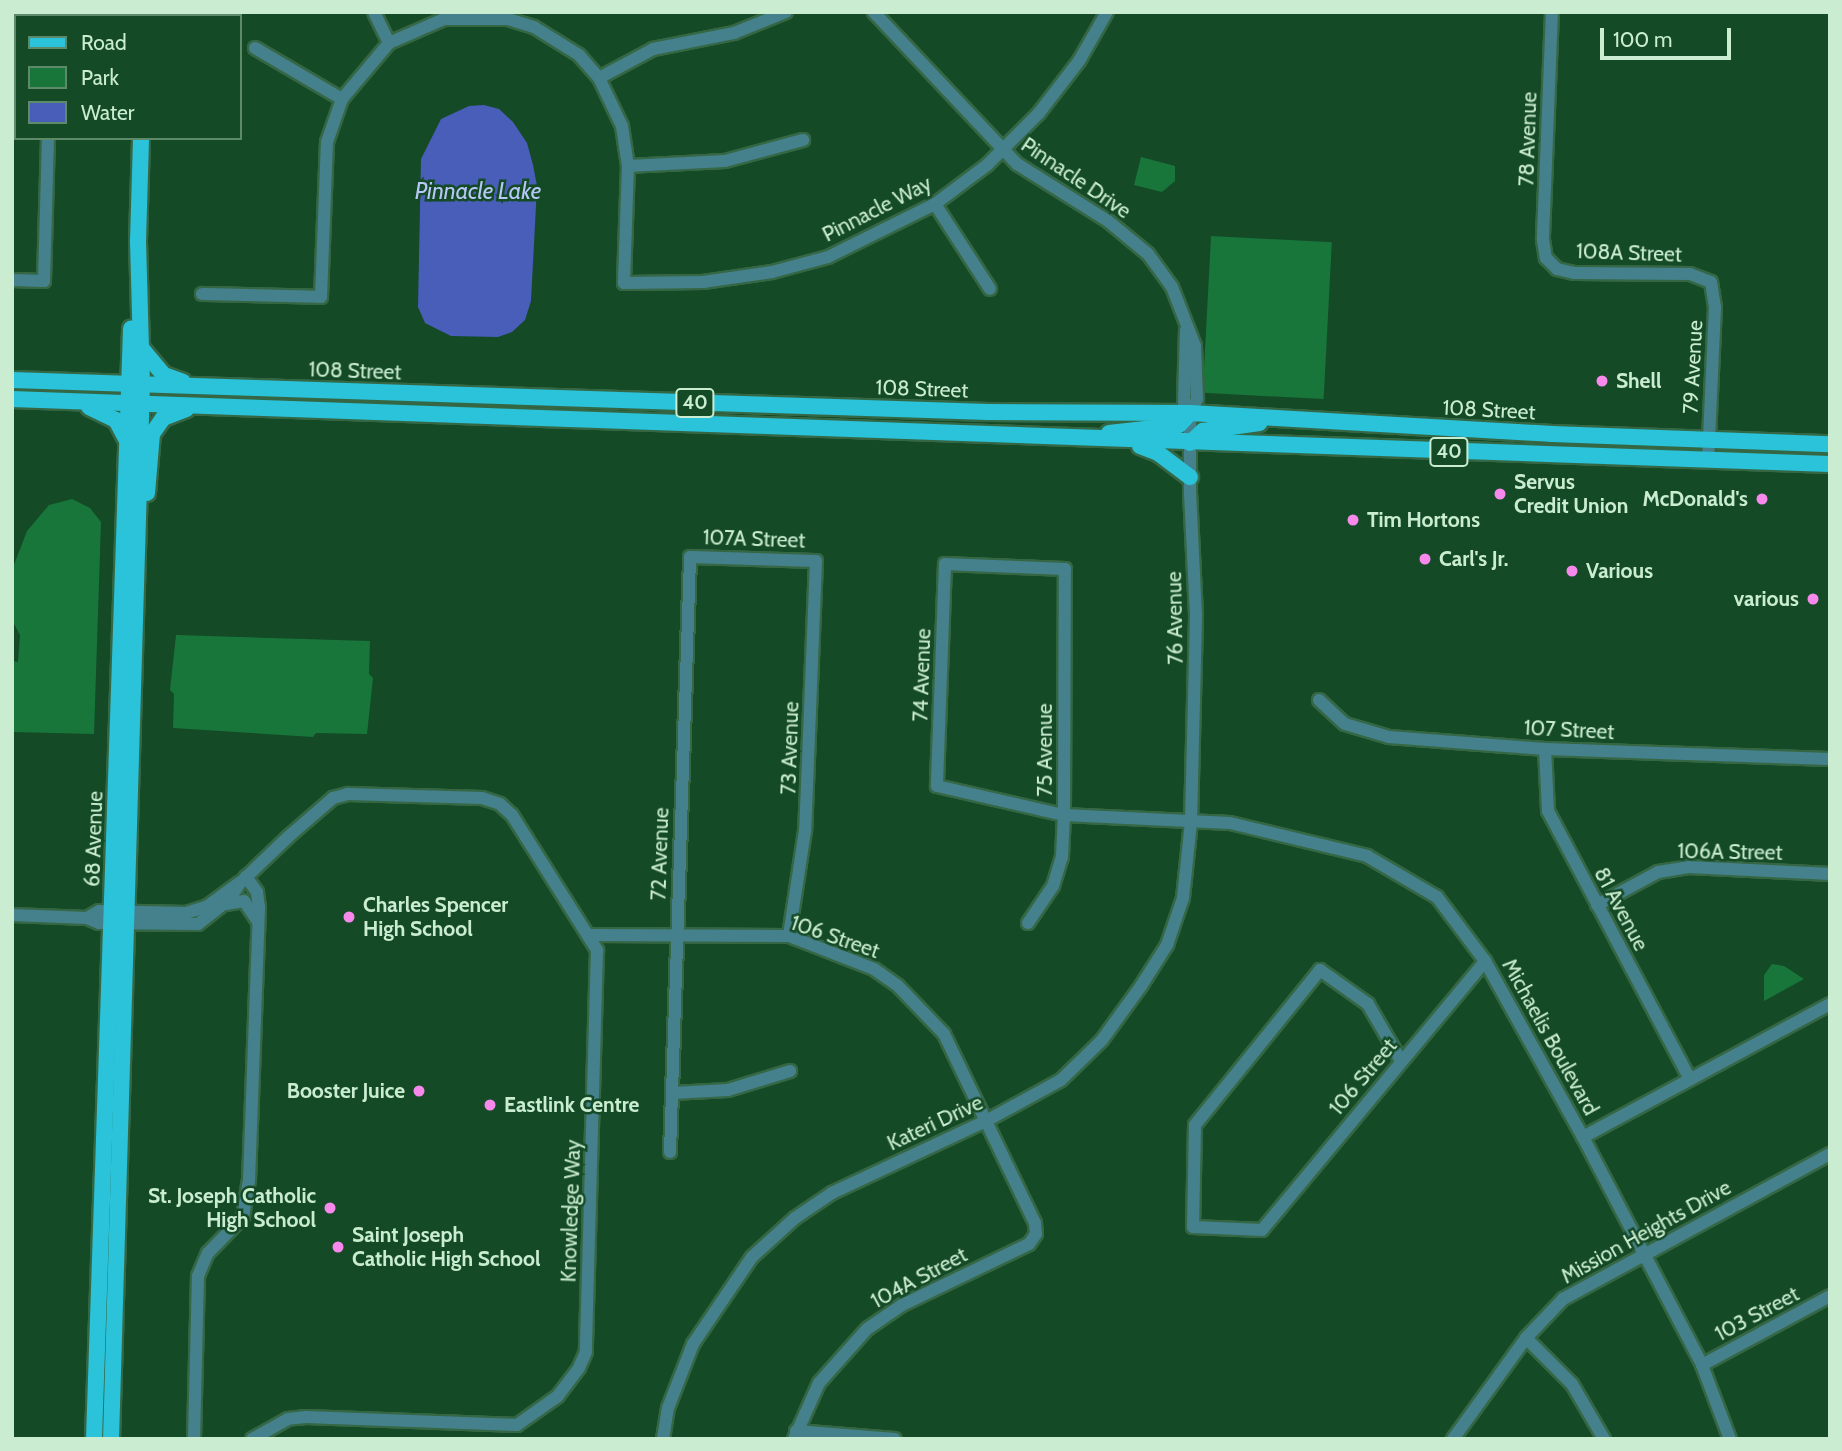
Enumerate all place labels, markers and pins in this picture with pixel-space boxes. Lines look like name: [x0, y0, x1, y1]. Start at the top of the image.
place label: Shell: [1616, 368, 1661, 394]
marker: Shell: [1594, 373, 1610, 389]
place label: Servus Credit Union: [1514, 469, 1628, 519]
marker: Servus Credit Union: [1492, 486, 1508, 502]
place label: McDonald's: [1642, 486, 1748, 512]
marker: McDonald's: [1754, 491, 1770, 507]
place label: Tim Hortons: [1367, 507, 1480, 533]
marker: Tim Hortons: [1345, 512, 1361, 528]
place label: Carl's Jr.: [1439, 546, 1508, 572]
marker: Carl's Jr.: [1417, 551, 1433, 567]
place label: Various: [1586, 558, 1653, 584]
marker: Various: [1564, 563, 1580, 579]
place label: various: [1734, 586, 1799, 612]
marker: various: [1805, 591, 1821, 607]
place label: Charles Spencer High School: [363, 892, 508, 942]
marker: Charles Spencer High School: [341, 909, 357, 925]
place label: Booster Juice: [287, 1078, 405, 1104]
marker: Booster Juice: [411, 1083, 427, 1099]
place label: Eastlink Centre: [504, 1092, 639, 1118]
marker: Eastlink Centre: [482, 1097, 498, 1113]
place label: St. Joseph Catholic High School: [148, 1183, 316, 1233]
marker: St. Joseph Catholic High School: [322, 1200, 338, 1216]
place label: Saint Joseph Catholic High School: [352, 1222, 540, 1272]
marker: Saint Joseph Catholic High School: [330, 1239, 346, 1255]

